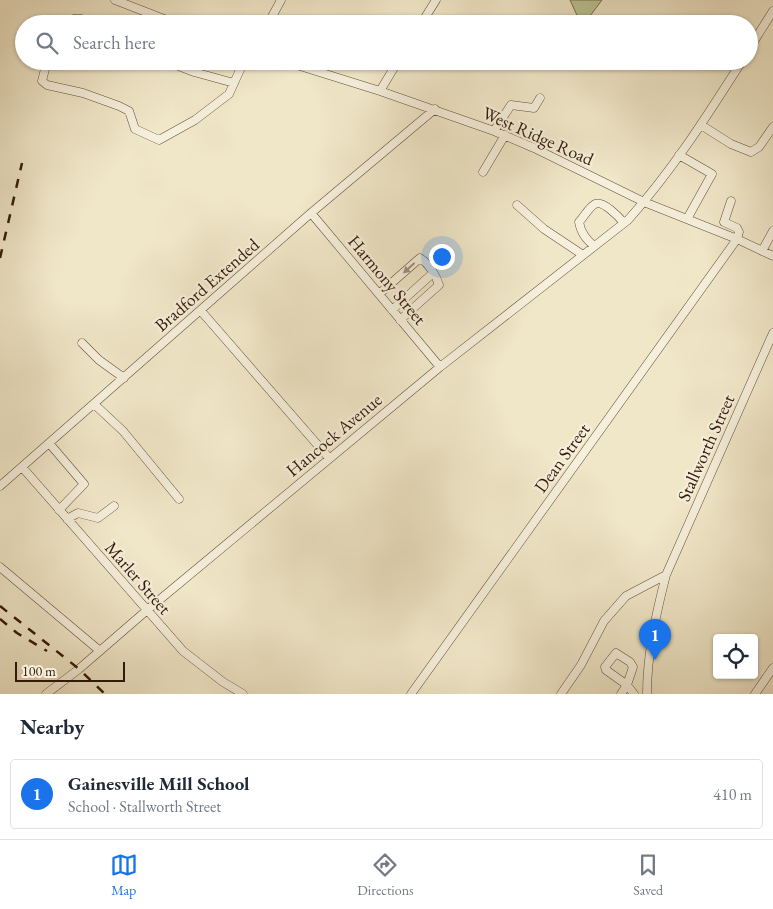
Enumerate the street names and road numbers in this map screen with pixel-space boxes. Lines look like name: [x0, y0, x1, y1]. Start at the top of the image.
street label: West Ridge Road: [479, 101, 598, 171]
street label: Harmony Street: [343, 230, 432, 330]
street label: Bradford Extended: [150, 232, 264, 336]
street label: Hancock Avenue: [281, 388, 386, 481]
street label: Stallworth Street: [672, 390, 740, 505]
street label: Dean Street: [529, 418, 595, 497]
street label: Marler Street: [100, 536, 177, 619]

